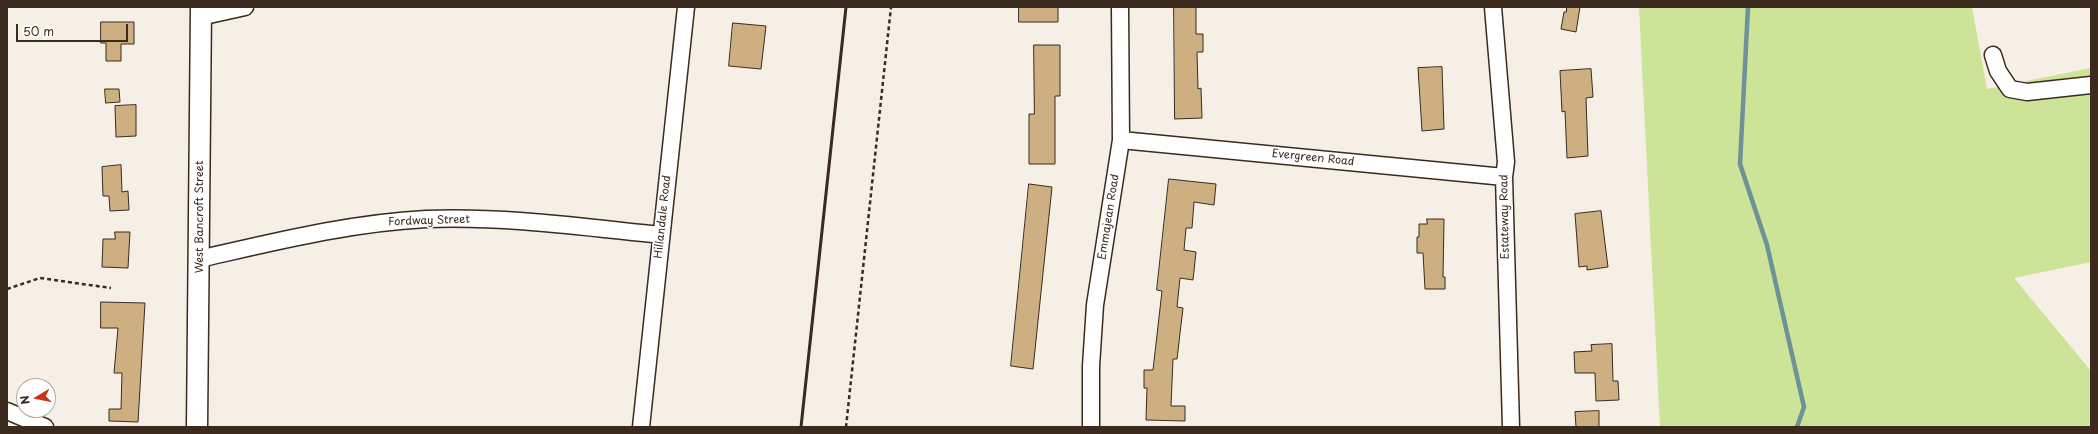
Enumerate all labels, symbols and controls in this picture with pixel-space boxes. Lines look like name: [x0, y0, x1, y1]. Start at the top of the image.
scale bar: [18, 16, 130, 42]
text: 50 m: [23, 22, 54, 40]
street label: Evergreen Road: [1271, 147, 1355, 169]
street label: West Bancroft Street: [193, 161, 207, 273]
street label: Emmajean Road: [1096, 173, 1122, 261]
street label: Estateway Road: [1498, 174, 1512, 260]
street label: Hillandale Road: [652, 175, 674, 259]
street label: Fordway Street: [388, 213, 470, 229]
north arrow: [16, 378, 56, 418]
text: N: [16, 394, 34, 406]

